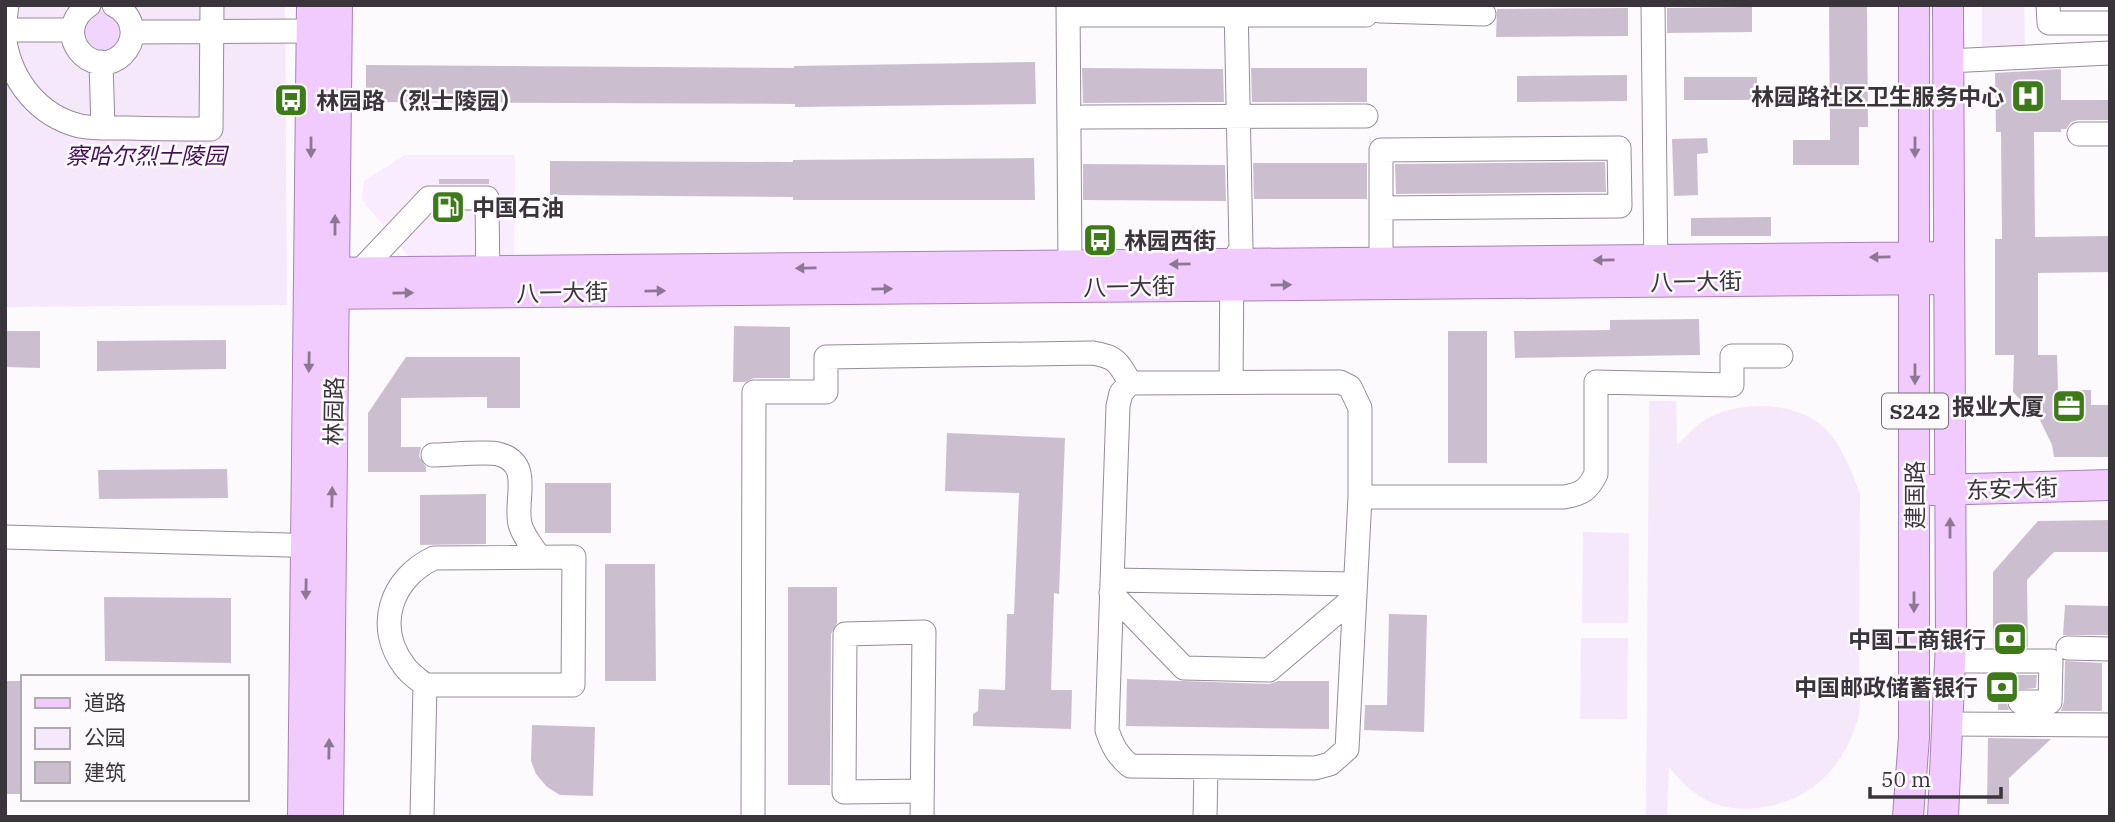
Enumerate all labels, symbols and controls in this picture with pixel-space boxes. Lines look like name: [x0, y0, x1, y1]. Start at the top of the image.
hospital icon: 林园路社区卫生服务中心: [2009, 77, 2047, 115]
bus stop icon: 林园路（烈士陵园）: [272, 81, 310, 119]
place label: 林园路社区卫生服务中心: [1751, 81, 2004, 111]
place label: 林园路（烈士陵园）: [316, 85, 523, 115]
one-way arrow: [305, 136, 317, 158]
one-way arrow: [1909, 136, 1921, 158]
park label: 察哈尔烈士陵园: [66, 140, 230, 170]
fuel station icon: 中国石油: [429, 188, 467, 226]
place label: 中国石油: [472, 192, 564, 222]
one-way arrow: [329, 214, 341, 236]
bus stop icon: 林园西街: [1081, 221, 1119, 259]
place label: 林园西街: [1124, 225, 1216, 255]
one-way arrow: [1869, 251, 1891, 263]
one-way arrow: [1593, 254, 1615, 266]
one-way arrow: [1169, 258, 1191, 270]
one-way arrow: [795, 262, 817, 274]
street label: 八一大街: [1650, 265, 1742, 297]
street label: 八一大街: [1083, 270, 1175, 302]
street label: 八一大街: [516, 276, 608, 308]
one-way arrow: [1270, 279, 1292, 291]
one-way arrow: [871, 283, 893, 295]
one-way arrow: [644, 285, 666, 297]
one-way arrow: [392, 287, 414, 299]
one-way arrow: [303, 351, 315, 373]
one-way arrow: [1909, 364, 1921, 386]
street label: 林园路: [317, 376, 349, 446]
office icon: 报业大厦: [2050, 387, 2088, 425]
place label: 报业大厦: [1952, 391, 2044, 421]
road number: S242: [1882, 394, 1948, 428]
street label: 建国路: [1899, 461, 1929, 530]
street label: 东安大街: [1966, 471, 2058, 505]
one-way arrow: [326, 485, 338, 507]
one-way arrow: [1945, 517, 1956, 539]
one-way arrow: [300, 579, 312, 601]
one-way arrow: [1908, 591, 1920, 613]
bank icon: 中国工商银行: [1991, 620, 2029, 658]
place label: 中国工商银行: [1848, 624, 1986, 654]
bank icon: 中国邮政储蓄银行: [1983, 668, 2021, 706]
place label: 中国邮政储蓄银行: [1794, 672, 1978, 702]
legend: [21, 675, 248, 801]
text: 道路: [84, 688, 126, 716]
text: 公园: [84, 723, 126, 751]
one-way arrow: [323, 737, 335, 759]
scale bar: [1870, 756, 2001, 800]
text: 建筑: [84, 758, 126, 786]
text: 50 m: [1881, 765, 1931, 793]

